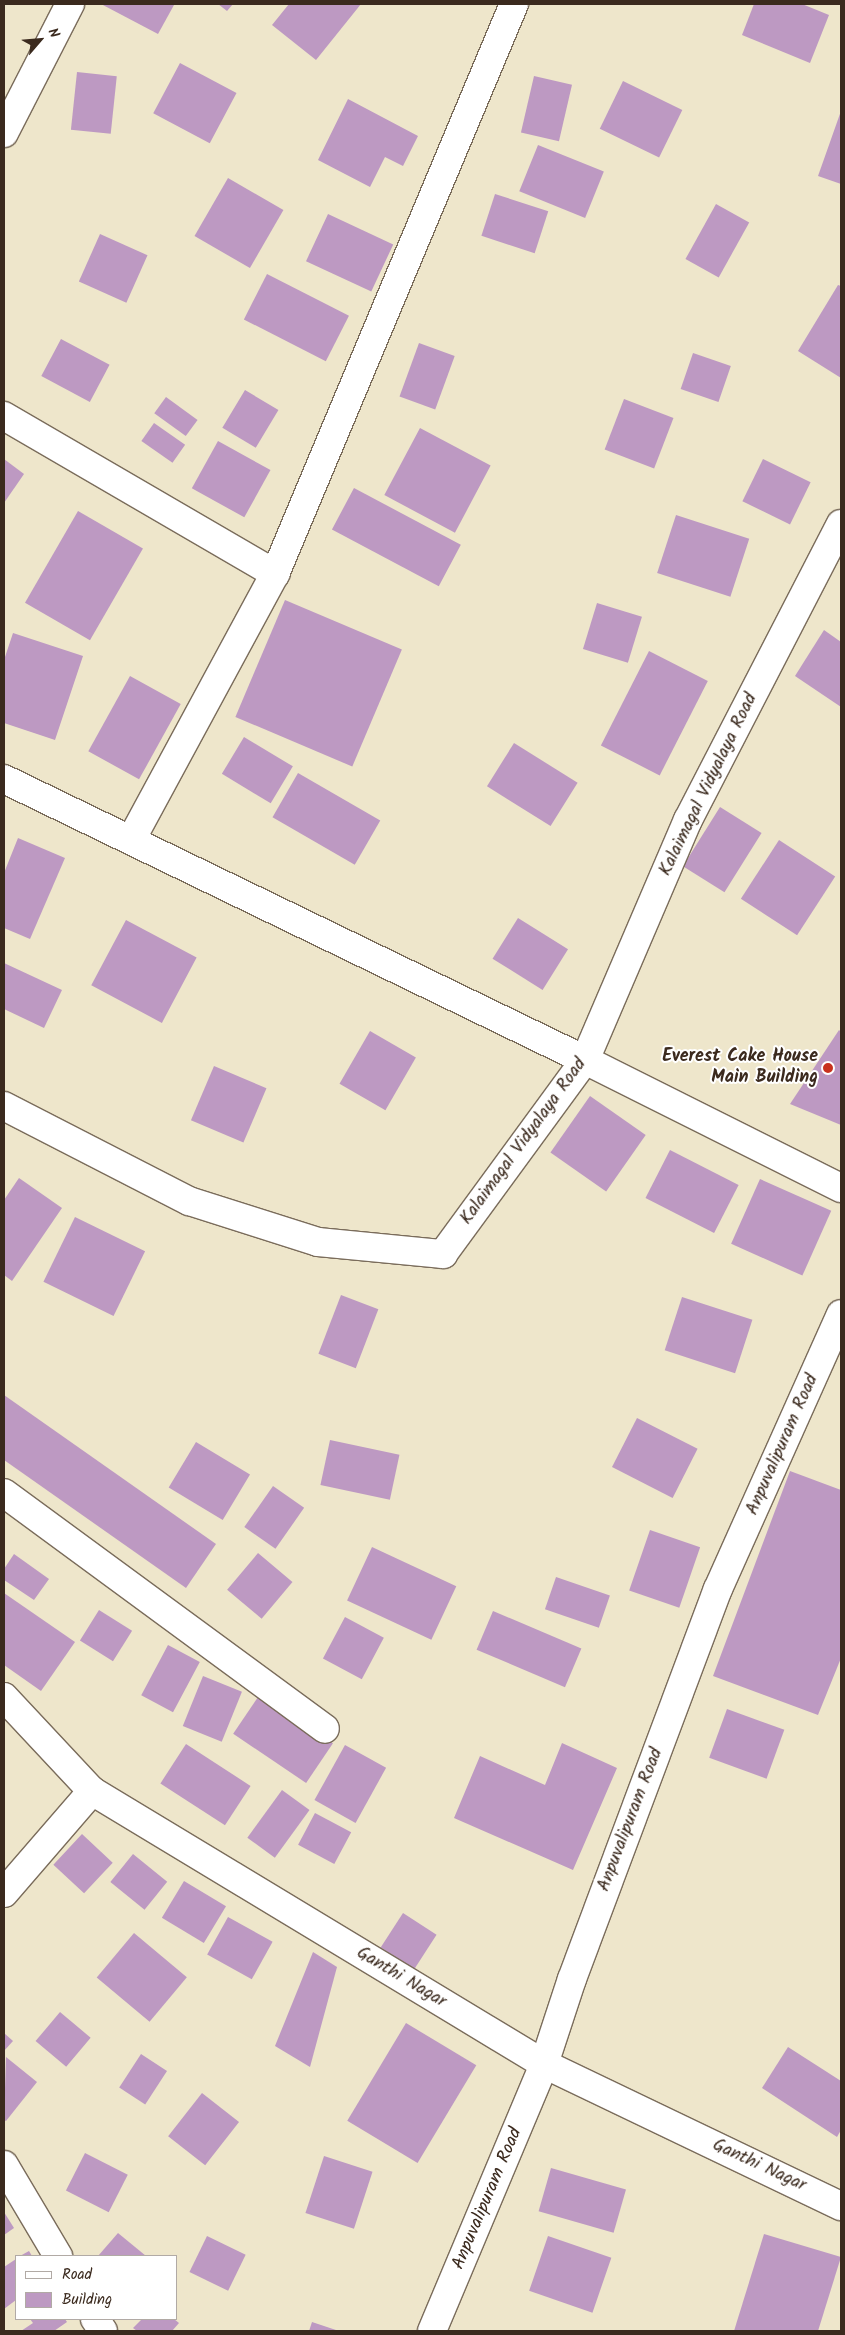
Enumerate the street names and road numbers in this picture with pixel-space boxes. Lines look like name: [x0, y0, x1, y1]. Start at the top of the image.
street label: Kalaimagal Vidyalaya Road: [655, 690, 763, 880]
street label: Kalaimagal Vidyalaya Road: [456, 1055, 592, 1229]
street label: Anpuvalipuram Road: [742, 1371, 824, 1519]
street label: Anpuvalipuram Road: [594, 1745, 668, 1895]
street label: Ganthi Nagar: [352, 1943, 450, 2013]
street label: Anpuvalipuram Road: [448, 2125, 528, 2273]
street label: Ganthi Nagar: [709, 2135, 809, 2197]

